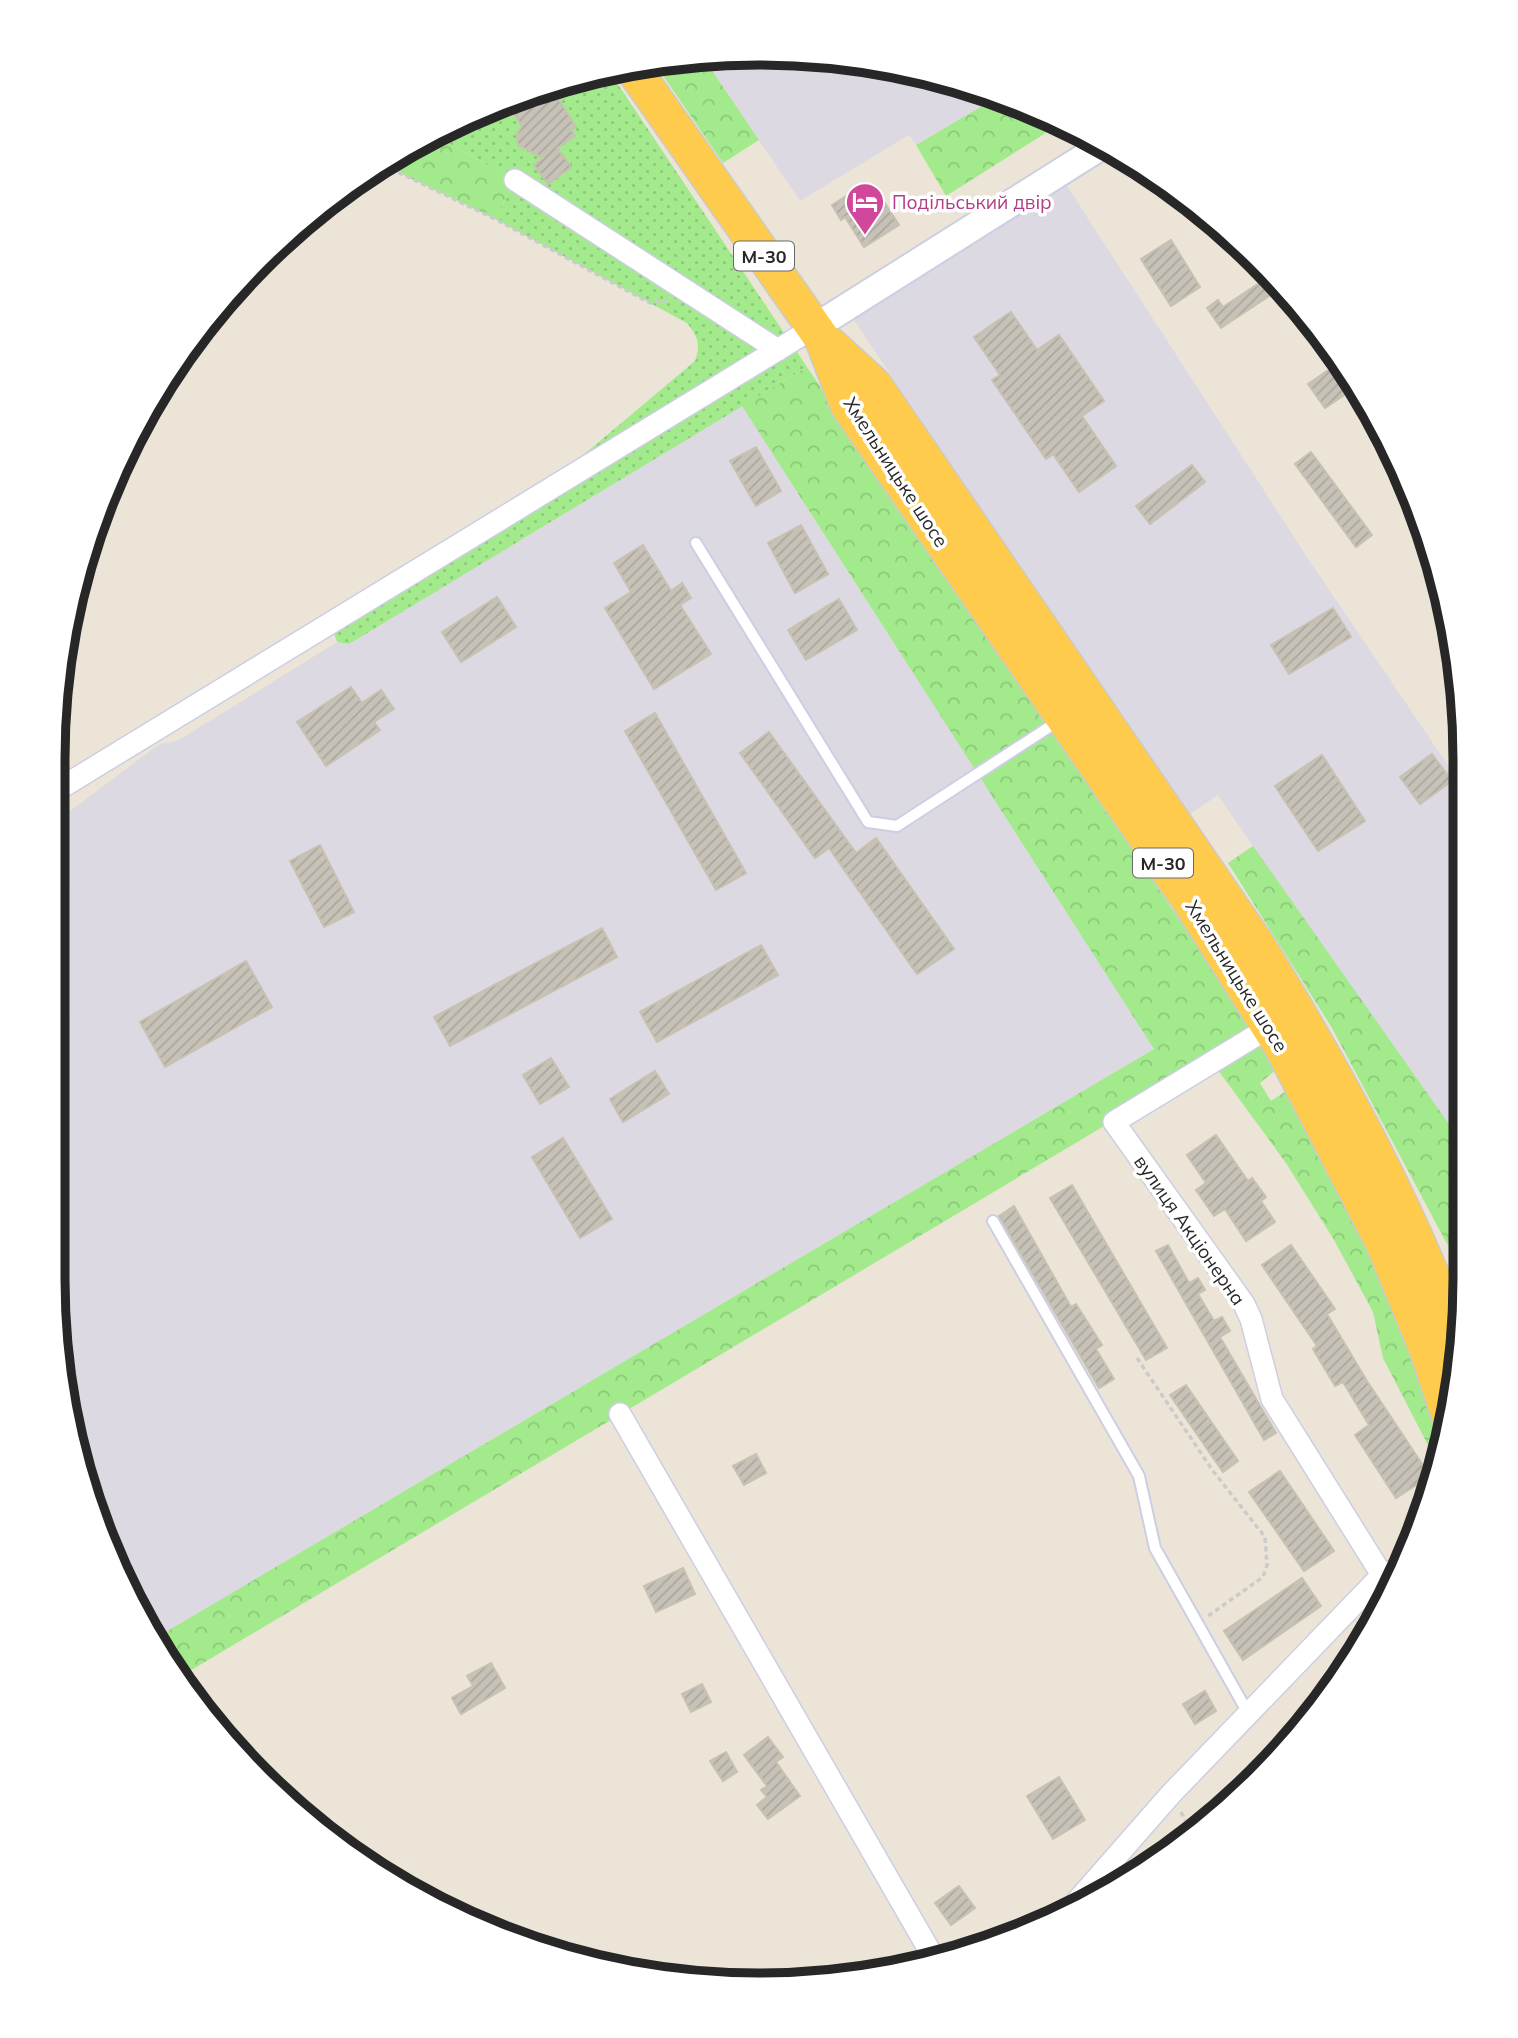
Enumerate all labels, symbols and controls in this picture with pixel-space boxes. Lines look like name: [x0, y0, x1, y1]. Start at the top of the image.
hotel icon: Подільський двір: [844, 181, 886, 236]
place label: Подільський двір: [892, 190, 1052, 214]
road number: М-30: [734, 242, 794, 270]
street label: Хмельницьке шосе: [838, 392, 954, 552]
road number: М-30: [1133, 848, 1193, 878]
street label: Хмельницьке шосе: [1181, 896, 1293, 1056]
street label: вулиця Акціонерна: [1129, 1150, 1251, 1310]

